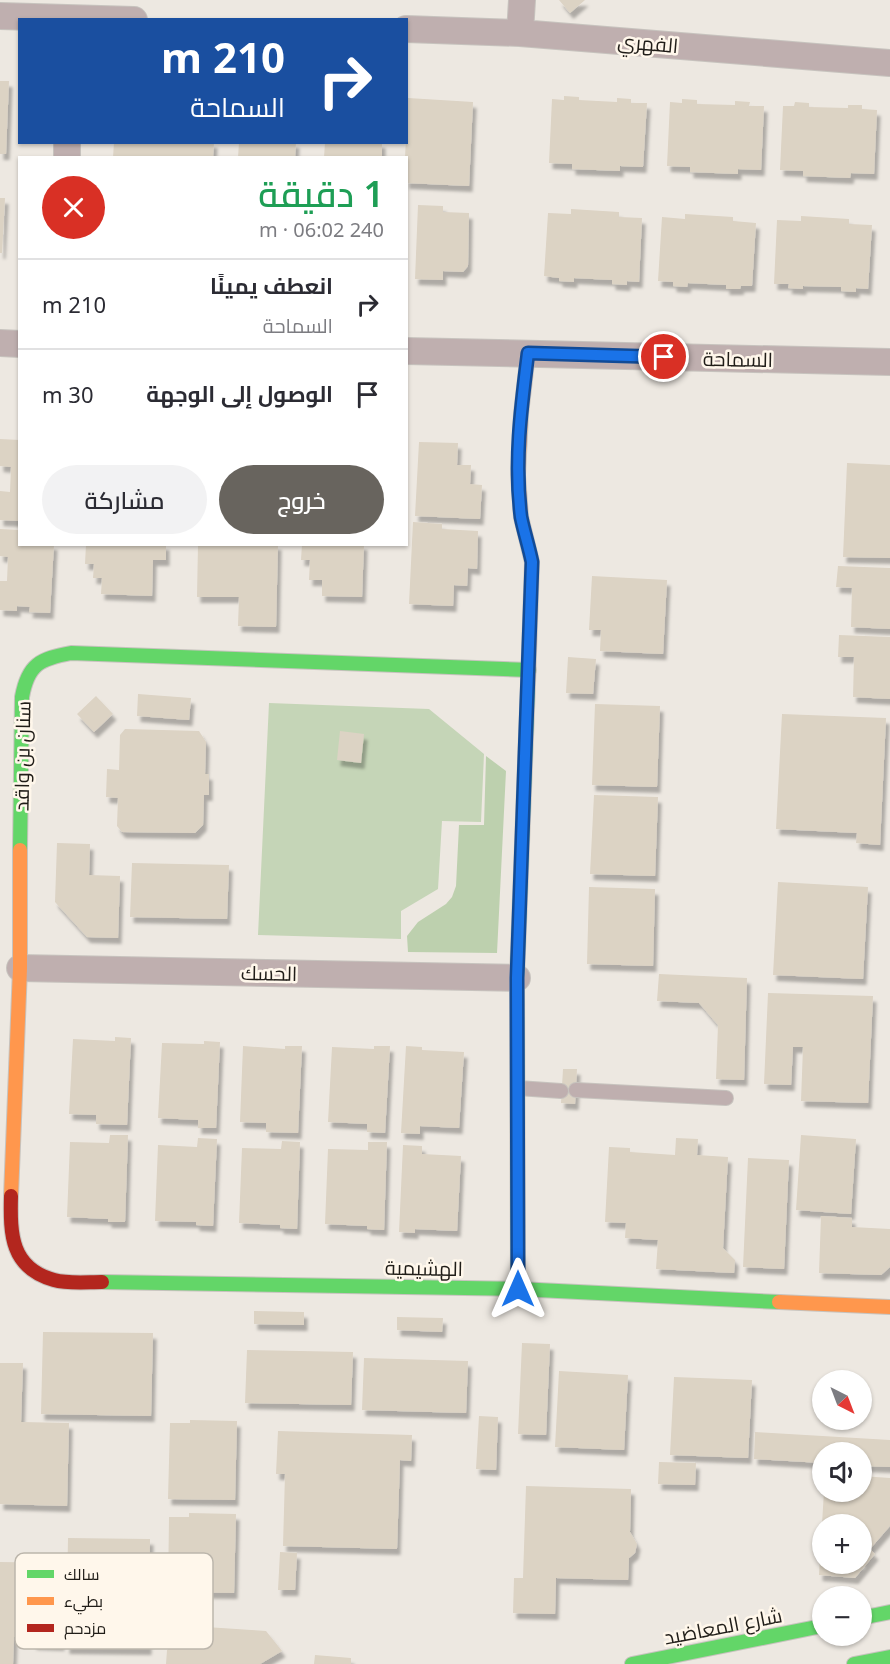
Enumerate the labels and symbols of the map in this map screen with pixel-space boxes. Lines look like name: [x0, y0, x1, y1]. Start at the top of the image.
street label: الفهري: [616, 27, 679, 62]
pin: [638, 331, 689, 382]
street label: السماحة: [703, 345, 773, 373]
street label: سنان بن واقد: [8, 701, 36, 811]
street label: الحسك: [241, 959, 297, 987]
street label: الهشيمية: [385, 1254, 463, 1282]
position arrow: [486, 1257, 550, 1321]
north arrow: [812, 1370, 872, 1430]
legend: [15, 1553, 213, 1649]
text: سالك: [64, 1563, 99, 1585]
text: بطيء: [64, 1590, 103, 1615]
street label: شارع المعاضيد: [662, 1601, 785, 1652]
text: مزدحم: [64, 1617, 106, 1640]

